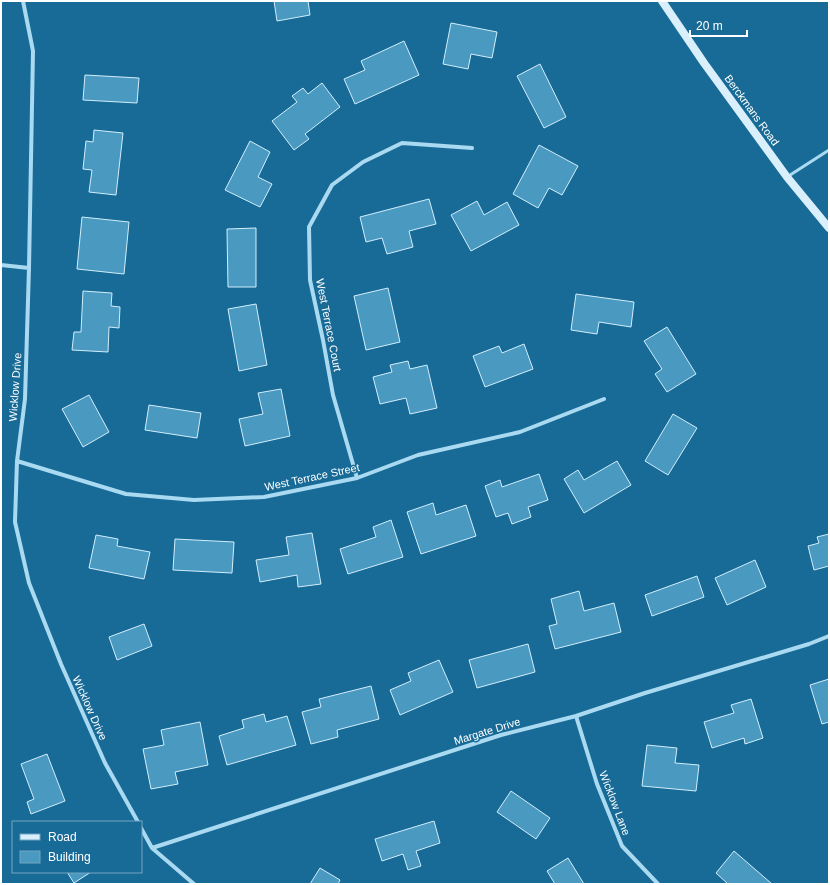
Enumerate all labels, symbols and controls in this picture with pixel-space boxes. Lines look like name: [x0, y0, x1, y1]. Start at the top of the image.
scale bar: [690, 12, 747, 38]
text: 20 m: [696, 19, 723, 33]
street label: Berckmans Road: [722, 72, 782, 148]
street label: West Terrace Court: [314, 278, 344, 372]
street label: Wicklow Drive: [7, 352, 23, 422]
street label: West Terrace Street: [263, 461, 361, 493]
street label: Wicklow Drive: [70, 674, 110, 742]
street label: Margate Drive: [452, 715, 522, 747]
street label: Wicklow Lane: [597, 769, 633, 837]
legend: [12, 821, 142, 873]
text: Road: [48, 830, 77, 844]
text: Building: [48, 850, 91, 864]

